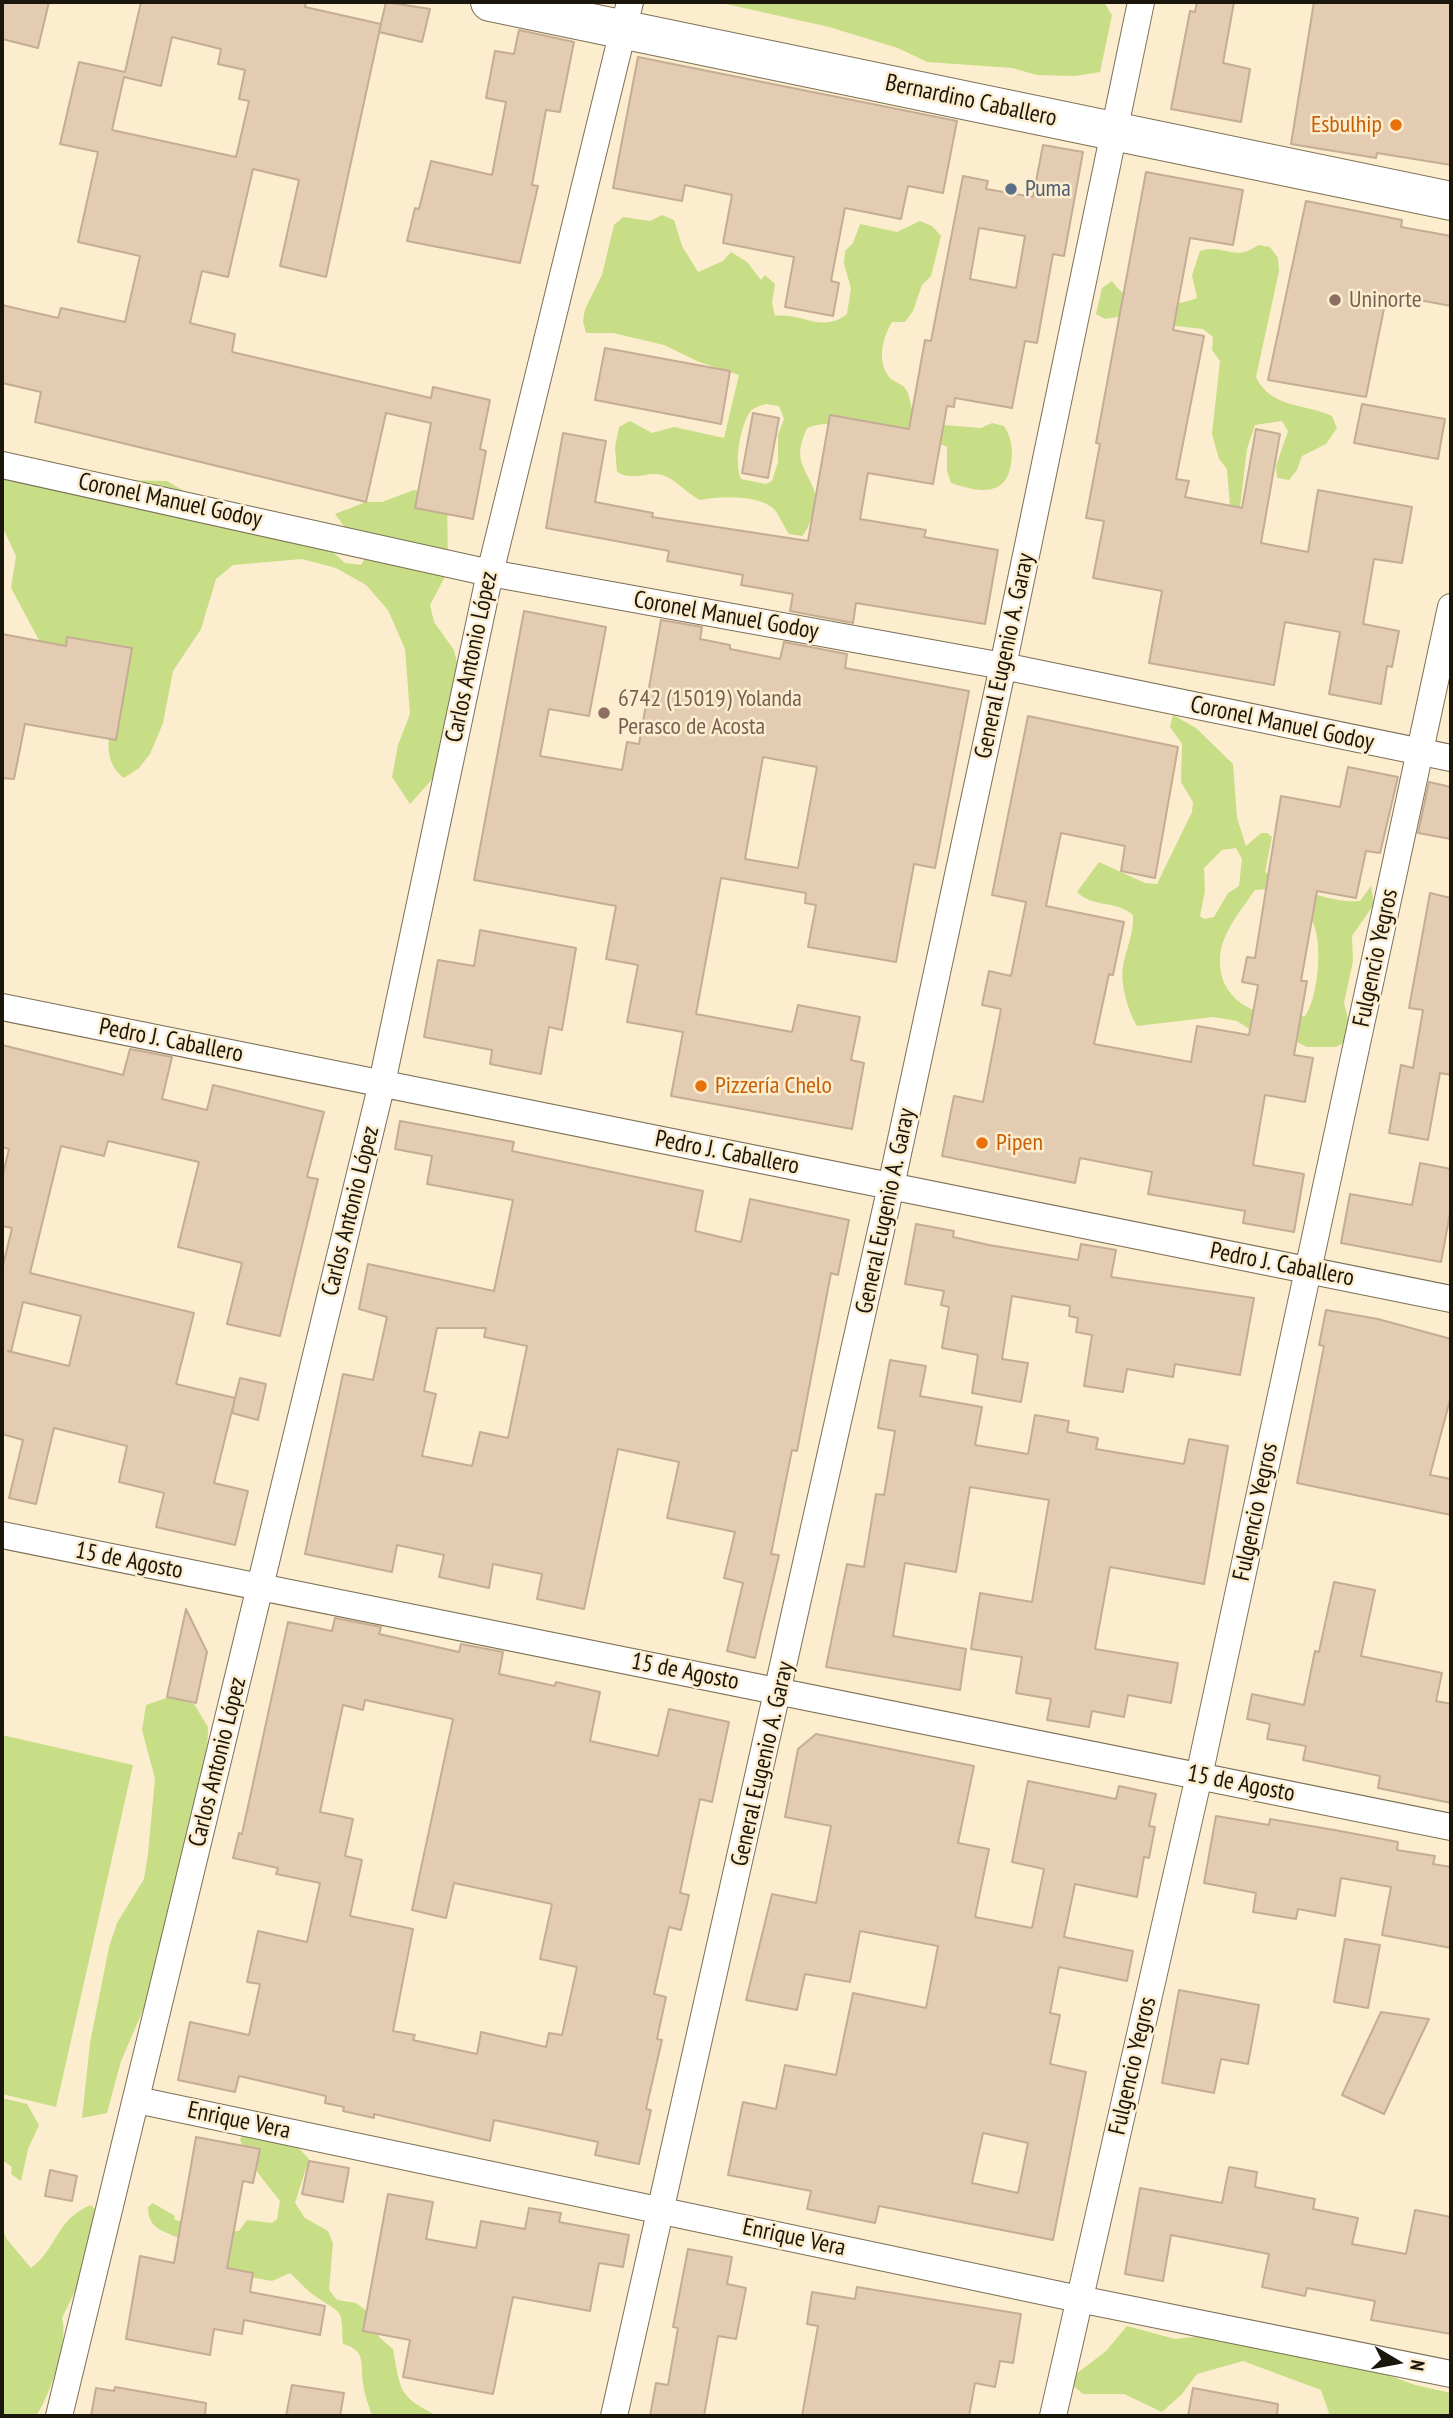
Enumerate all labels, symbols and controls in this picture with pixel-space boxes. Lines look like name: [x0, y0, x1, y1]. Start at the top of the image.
street label: Bernardino Caballero: [883, 69, 1059, 133]
place label: Esbulhip: [1311, 111, 1382, 139]
marker: Esbulhip: [1388, 117, 1404, 133]
place label: Puma: [1025, 175, 1071, 203]
marker: Puma: [1003, 181, 1019, 197]
place label: Uninorte: [1349, 286, 1422, 314]
marker: Uninorte: [1327, 292, 1343, 308]
street label: Coronel Manuel Godoy: [76, 467, 264, 535]
street label: General Eugenio A. Garay: [969, 551, 1041, 761]
street label: Carlos Antonio López: [440, 569, 504, 745]
street label: Coronel Manuel Godoy: [631, 586, 821, 646]
place label: 6742 (15019) Yolanda Perasco de Acosta: [618, 685, 802, 741]
street label: Coronel Manuel Godoy: [1188, 690, 1376, 758]
marker: 6742 (15019) Yolanda Perasco de Acosta: [596, 705, 612, 721]
street label: Fulgencio Yegros: [1347, 886, 1405, 1030]
street label: Pedro J. Caballero: [97, 1013, 245, 1069]
place label: Pizzería Chelo: [715, 1072, 832, 1100]
marker: Pizzería Chelo: [693, 1078, 709, 1094]
street label: General Eugenio A. Garay: [850, 1106, 922, 1316]
street label: Carlos Antonio López: [316, 1123, 386, 1299]
street label: Pedro J. Caballero: [653, 1125, 801, 1181]
place label: Pipen: [996, 1129, 1043, 1157]
marker: Pipen: [974, 1135, 990, 1151]
street label: Pedro J. Caballero: [1208, 1237, 1356, 1293]
street label: Fulgencio Yegros: [1227, 1440, 1285, 1584]
street label: 15 de Agosto: [73, 1536, 185, 1586]
street label: 15 de Agosto: [629, 1647, 741, 1697]
street label: General Eugenio A. Garay: [725, 1659, 801, 1869]
street label: Carlos Antonio López: [183, 1674, 253, 1850]
street label: 15 de Agosto: [1185, 1759, 1297, 1809]
street label: Fulgencio Yegros: [1103, 1994, 1163, 2138]
street label: Enrique Vera: [185, 2096, 293, 2146]
street label: Enrique Vera: [740, 2213, 848, 2263]
north arrow: [1362, 2327, 1432, 2397]
text: N: [1405, 2359, 1430, 2373]

